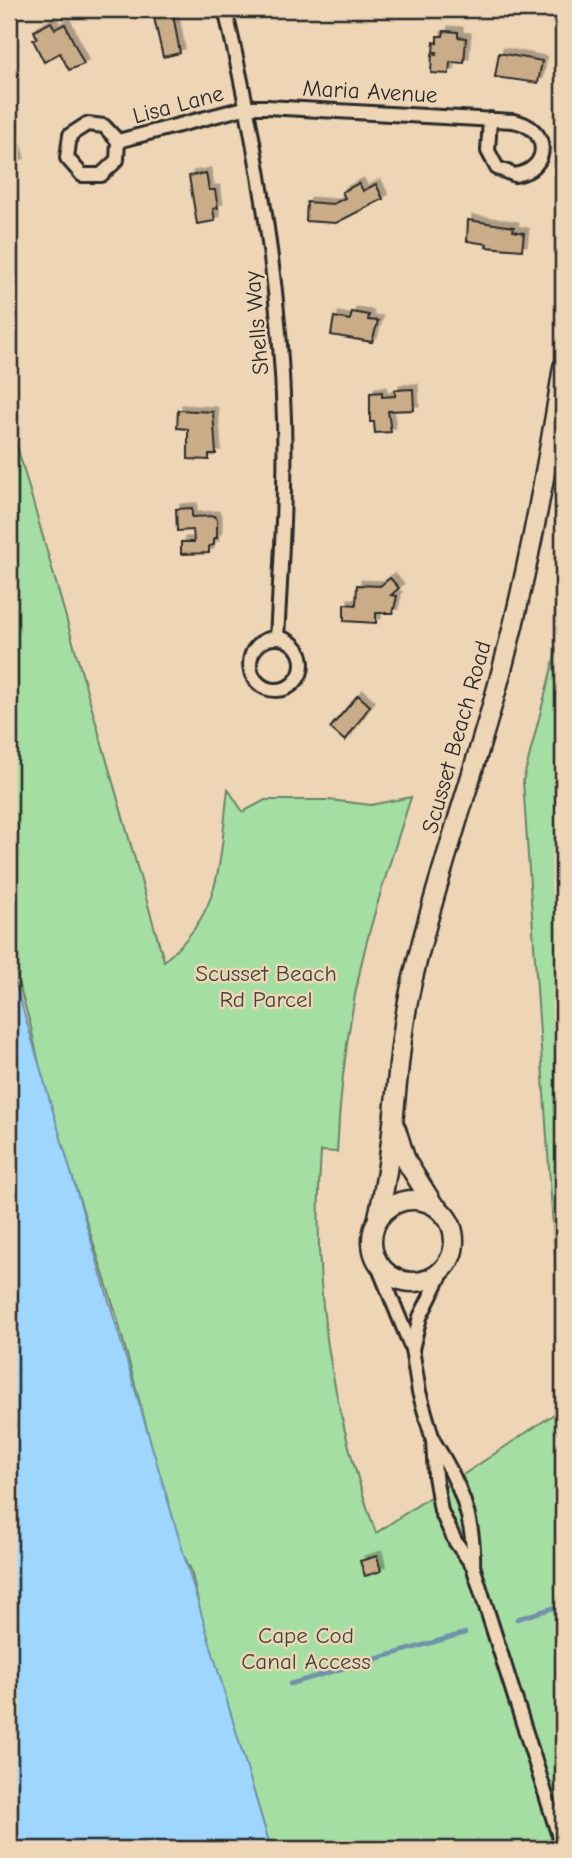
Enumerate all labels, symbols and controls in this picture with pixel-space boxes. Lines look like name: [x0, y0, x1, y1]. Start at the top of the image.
street label: Maria Avenue: [302, 74, 438, 109]
street label: Lisa Lane: [130, 79, 227, 130]
street label: Shells Way: [238, 269, 274, 376]
street label: Scusset Beach Road: [416, 638, 497, 836]
park label: Scusset Beach Rd Parcel: [195, 960, 337, 1013]
park label: Cape Cod Canal Access: [241, 1622, 371, 1675]

